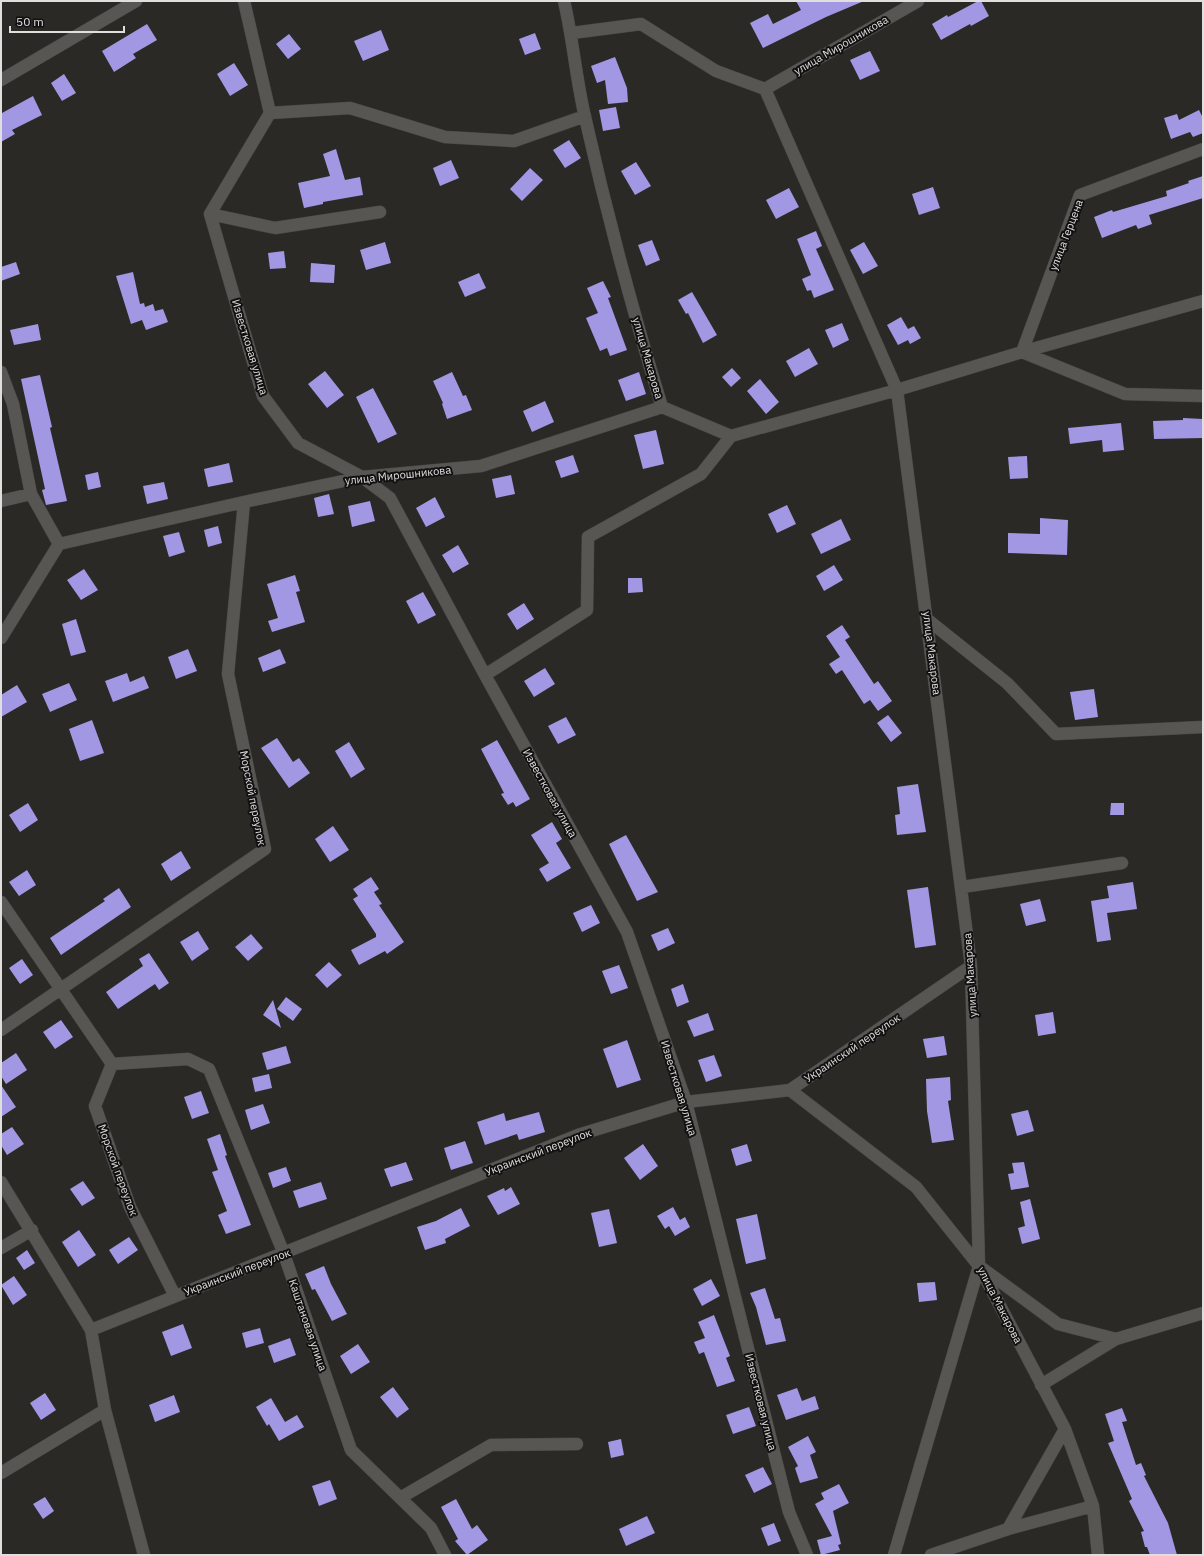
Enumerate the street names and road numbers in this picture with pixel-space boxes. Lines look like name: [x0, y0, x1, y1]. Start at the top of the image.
street label: улица Мирошникова: [791, 12, 891, 78]
street label: улица Герцена: [1046, 197, 1086, 272]
street label: Известковая улица: [229, 298, 271, 397]
street label: улица Макарова: [630, 316, 666, 401]
street label: улица Мирошникова: [344, 462, 452, 488]
street label: улица Макарова: [920, 610, 944, 696]
street label: Известковая улица: [520, 746, 580, 840]
street label: Морской переулок: [237, 749, 269, 847]
street label: улица Макарова: [960, 932, 980, 1017]
street label: Украинский переулок: [801, 1011, 903, 1085]
street label: Известковая улица: [658, 1039, 700, 1138]
street label: Морской переулок: [95, 1122, 141, 1218]
street label: Украинский переулок: [483, 1125, 593, 1179]
street label: Украинский переулок: [182, 1245, 292, 1299]
street label: улица Макарова: [975, 1264, 1025, 1346]
street label: Каштановая улица: [286, 1277, 330, 1373]
street label: Известковая улица: [742, 1352, 780, 1452]

